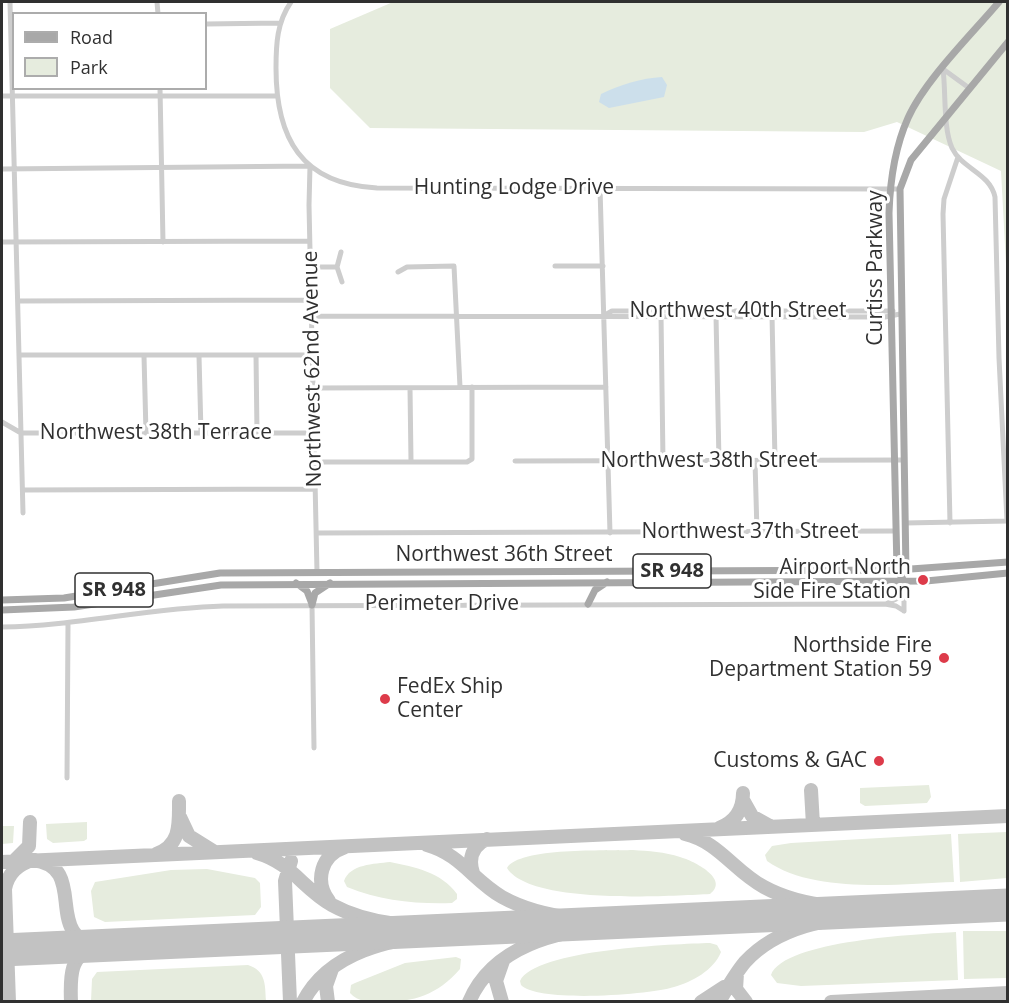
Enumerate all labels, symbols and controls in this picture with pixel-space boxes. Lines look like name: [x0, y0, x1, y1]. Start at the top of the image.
legend: [12, 12, 207, 90]
text: Road: [70, 25, 113, 49]
text: Park: [70, 55, 108, 79]
street label: Hunting Lodge Drive: [414, 175, 614, 201]
street label: Curtiss Parkway: [863, 190, 889, 346]
street label: Northwest 62nd Avenue: [298, 250, 328, 488]
street label: Northwest 40th Street: [630, 298, 846, 324]
street label: Northwest 38th Terrace: [40, 420, 272, 446]
street label: Northwest 38th Street: [601, 448, 817, 474]
street label: Northwest 37th Street: [642, 519, 858, 545]
street label: Northwest 36th Street: [396, 542, 612, 568]
road number: SR 948: [633, 554, 711, 588]
place label: Airport North Side Fire Station: [753, 555, 911, 605]
road number: SR 948: [75, 573, 153, 607]
marker: Airport North Side Fire Station: [916, 573, 930, 587]
street label: Perimeter Drive: [365, 591, 519, 617]
place label: Northside Fire Department Station 59: [709, 633, 932, 683]
marker: Northside Fire Department Station 59: [937, 651, 951, 665]
place label: FedEx Ship Center: [397, 674, 503, 724]
marker: FedEx Ship Center: [378, 692, 392, 706]
place label: Customs & GAC: [713, 748, 867, 774]
marker: Customs & GAC: [872, 754, 886, 768]

